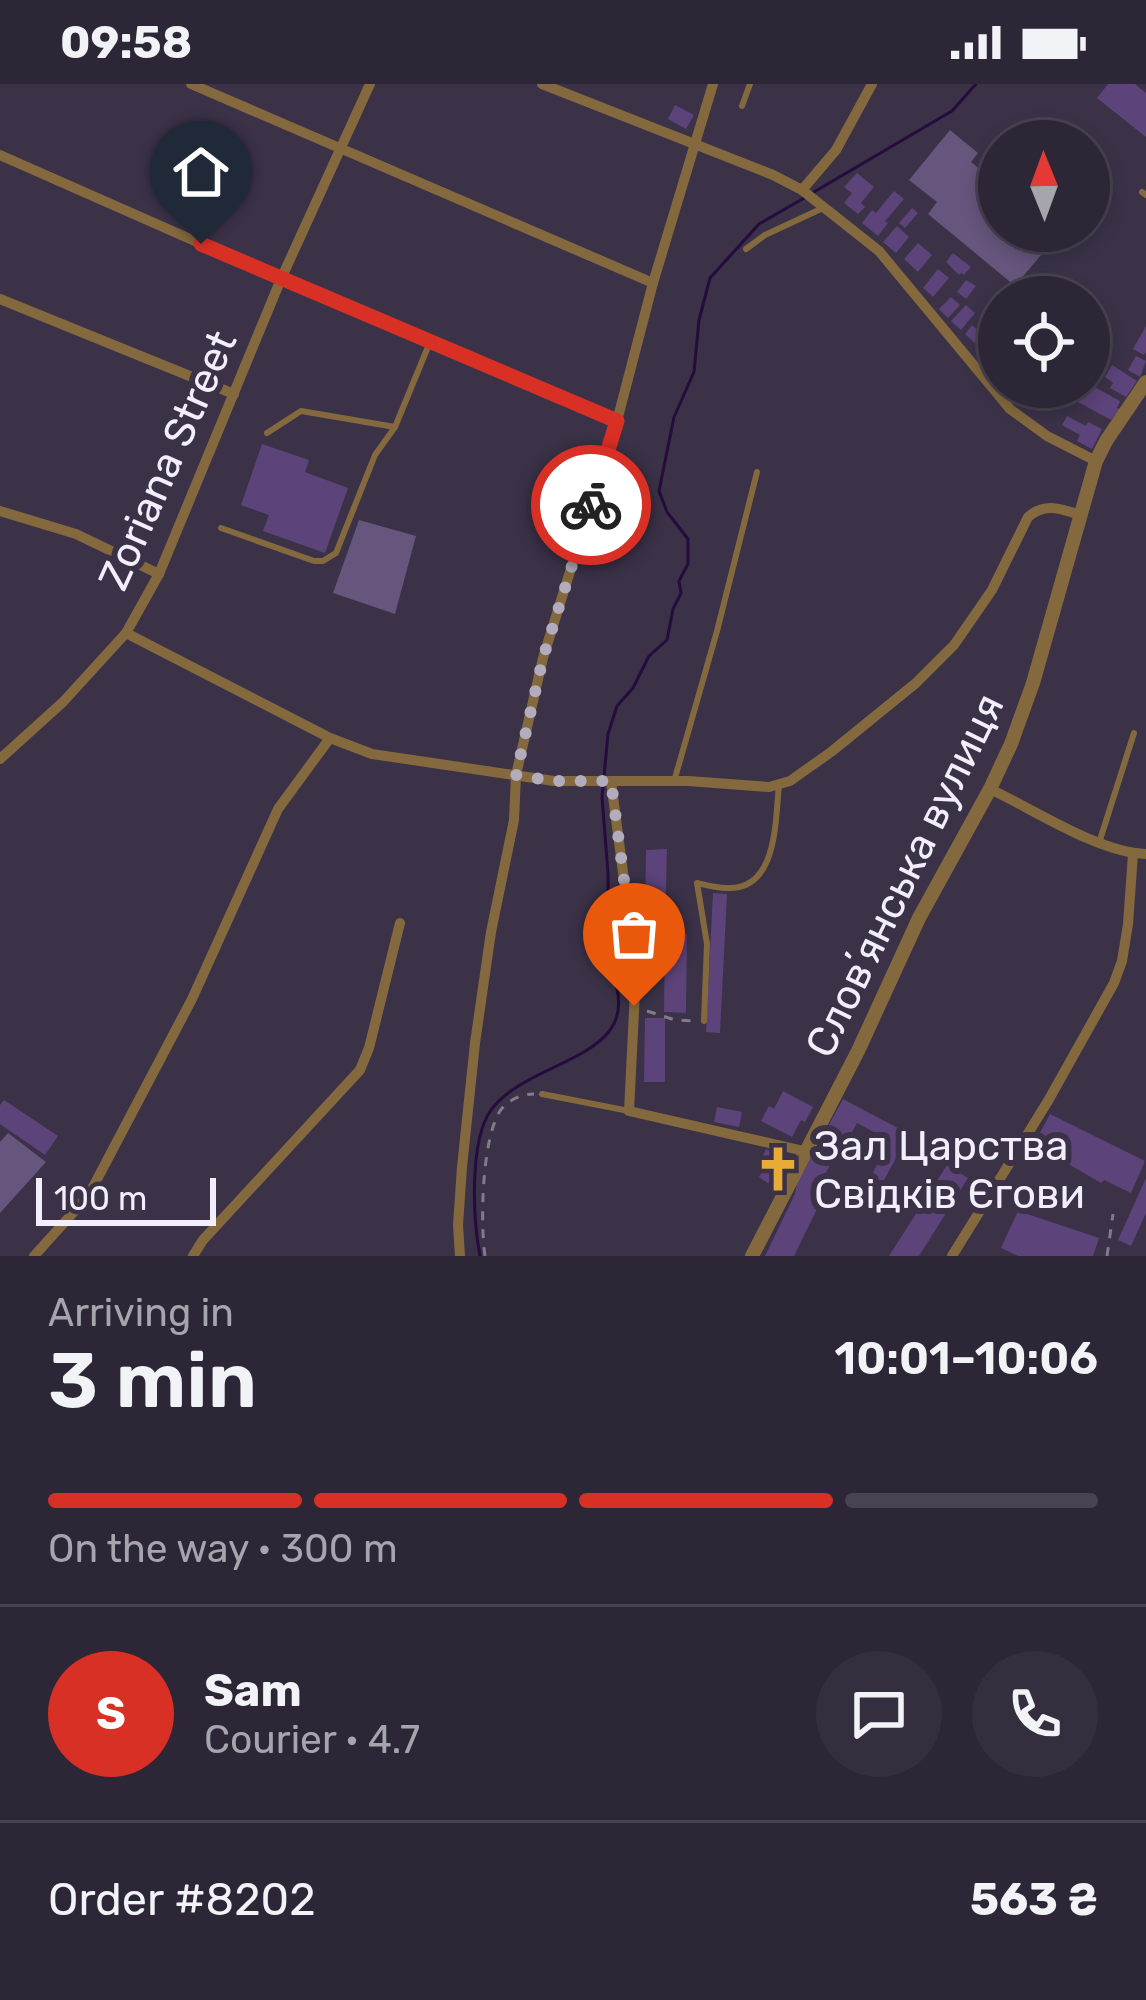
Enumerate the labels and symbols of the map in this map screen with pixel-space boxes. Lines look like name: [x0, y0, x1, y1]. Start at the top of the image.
north arrow: [978, 120, 1110, 252]
pin: [150, 121, 252, 244]
street label: Zoriana Street: [88, 323, 247, 598]
courier: [531, 445, 651, 565]
street label: Словʼянська вулиця: [795, 686, 1015, 1065]
pin: [583, 883, 685, 1006]
place label: Зал Царства Свідків Єгови: [814, 1121, 1085, 1219]
church icon: Зал Царства Свідків Єгови: [753, 1144, 803, 1194]
scale bar: [36, 1172, 216, 1225]

